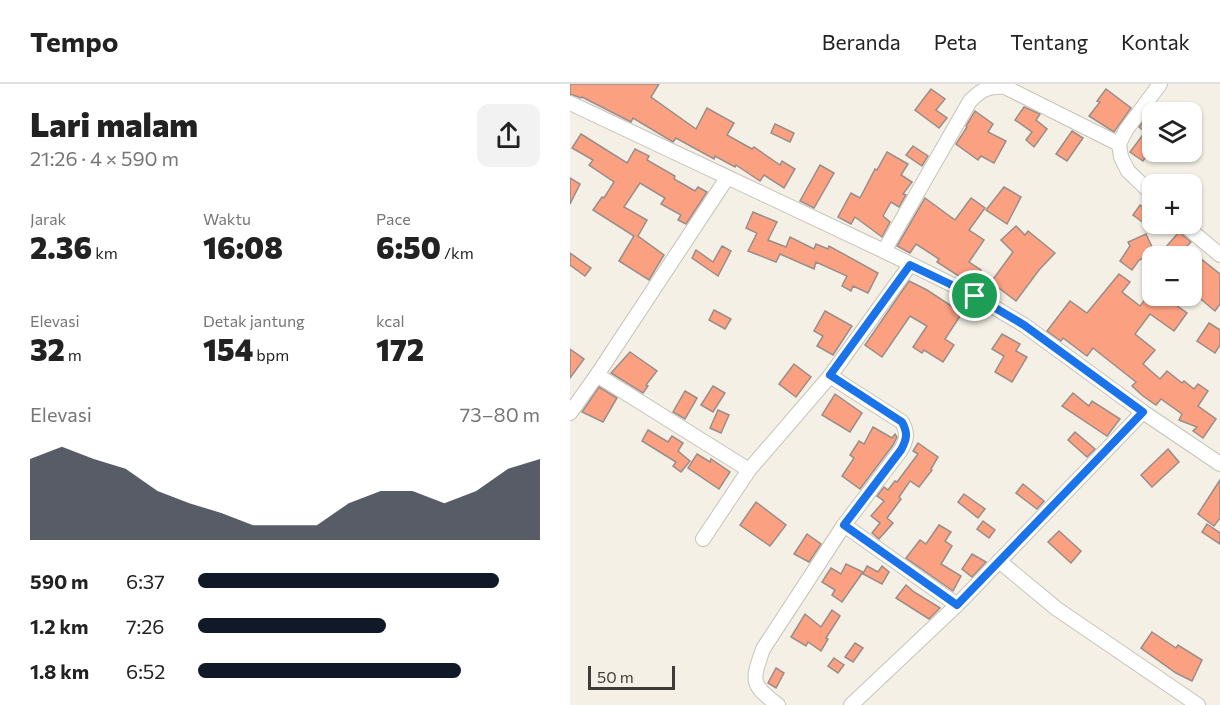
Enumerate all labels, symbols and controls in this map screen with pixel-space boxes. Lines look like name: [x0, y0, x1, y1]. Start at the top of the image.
text: Tempo: [30, 24, 119, 58]
text: Beranda: [822, 29, 901, 54]
text: Peta: [934, 29, 977, 54]
text: Tentang: [1010, 29, 1088, 54]
text: Kontak: [1121, 29, 1190, 54]
map controls: [1142, 102, 1202, 306]
button: layers: [1142, 102, 1202, 162]
text: Lari malam: [30, 103, 198, 144]
button: share: [477, 104, 540, 167]
text: 21:26 · 4 × 590 m: [30, 146, 179, 170]
button: +: [1142, 174, 1202, 234]
text: Jarak: [30, 209, 66, 228]
text: Waktu: [203, 209, 251, 228]
text: Pace: [376, 209, 411, 228]
text: 2.36: [30, 228, 92, 265]
text: 16:08: [203, 228, 283, 265]
text: 6:50: [376, 228, 441, 265]
text: km: [92, 243, 118, 262]
text: /km: [441, 243, 474, 262]
button: −: [1142, 246, 1202, 306]
pin: [949, 270, 1000, 321]
icon: arrive: [958, 279, 991, 312]
text: Elevasi: [30, 311, 80, 330]
text: Detak jantung: [203, 311, 305, 330]
text: kcal: [376, 311, 405, 330]
text: 32: [30, 330, 65, 367]
text: 154: [203, 330, 253, 367]
text: 172: [376, 330, 424, 367]
text: m: [65, 345, 82, 364]
text: bpm: [253, 345, 289, 364]
text: Elevasi: [30, 402, 92, 426]
text: 73–80 m: [460, 402, 540, 426]
text: 590 m: [30, 569, 89, 593]
text: 6:37: [126, 569, 165, 593]
text: 1.2 km: [30, 614, 88, 638]
text: 7:26: [126, 614, 164, 638]
text: 1.8 km: [30, 659, 89, 683]
text: 6:52: [126, 659, 165, 683]
scale bar: [588, 663, 675, 690]
text: 50 m: [597, 667, 634, 686]

